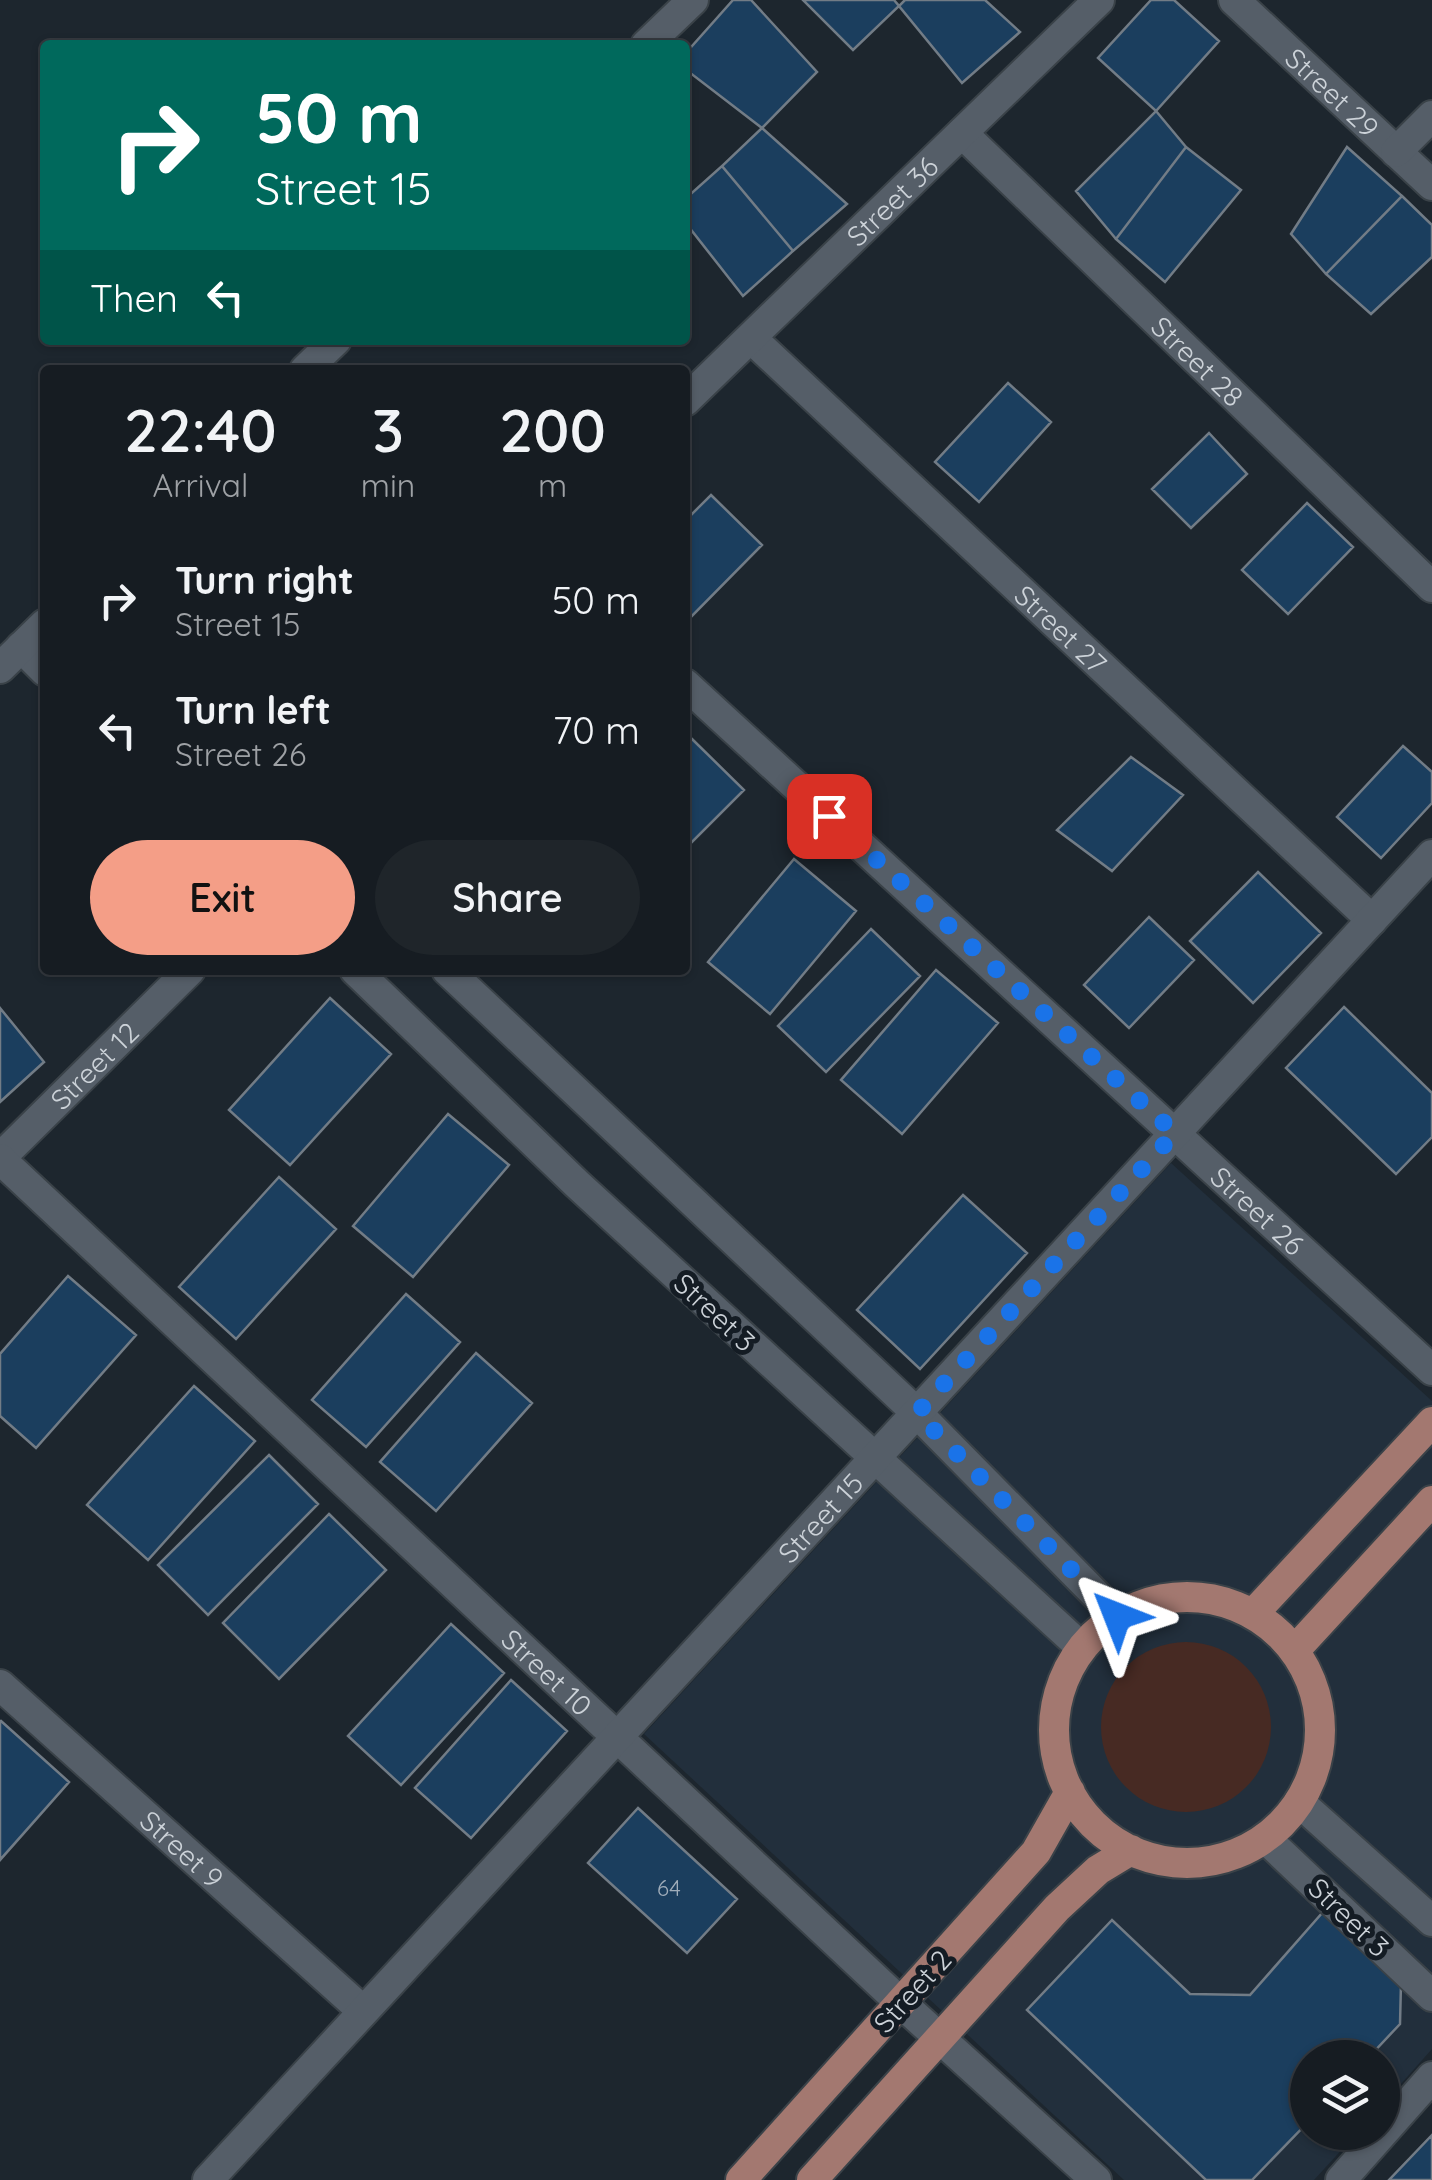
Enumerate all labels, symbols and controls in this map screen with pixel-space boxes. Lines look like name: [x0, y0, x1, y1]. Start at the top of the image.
street label: Street 29: [1279, 40, 1387, 144]
text: 50 m: [255, 73, 422, 161]
icon: right: [90, 80, 220, 210]
street label: Street 36: [839, 148, 945, 253]
text: Street 15: [255, 160, 431, 216]
icon: left: [198, 270, 253, 325]
text: Then: [90, 274, 178, 322]
street label: Street 28: [1144, 308, 1251, 413]
text: 22:40: [124, 392, 277, 467]
text: 3: [372, 392, 404, 467]
text: 200: [499, 392, 606, 467]
text: Arrival: [152, 465, 248, 505]
text: min: [361, 465, 415, 505]
text: m: [538, 465, 567, 505]
text: Turn right: [175, 556, 354, 604]
icon: right: [90, 573, 145, 628]
text: 50 m: [552, 576, 640, 624]
street label: Street 27: [1008, 577, 1115, 680]
text: Street 15: [175, 604, 300, 644]
text: Turn left: [175, 686, 331, 734]
icon: left: [90, 703, 145, 758]
text: 70 m: [553, 706, 640, 754]
text: Street 26: [175, 734, 306, 774]
pin: [787, 774, 872, 859]
icon: arrive: [802, 789, 857, 844]
button: Exit: [90, 840, 355, 955]
button: Share: [375, 840, 640, 955]
street label: Street 12: [42, 1014, 145, 1116]
street label: Street 26: [1204, 1159, 1312, 1262]
street label: Street 3: [667, 1265, 763, 1359]
street label: Street 15: [770, 1465, 870, 1570]
position arrow: [1065, 1564, 1169, 1668]
street label: Street 10: [495, 1621, 600, 1723]
street label: Street 9: [133, 1802, 231, 1895]
street label: Street 3: [1301, 1870, 1397, 1964]
house number: 64: [657, 1874, 681, 1902]
street label: Street 2: [866, 1942, 958, 2040]
map controls: [1290, 2040, 1400, 2150]
button: layers: [1290, 2040, 1400, 2150]

